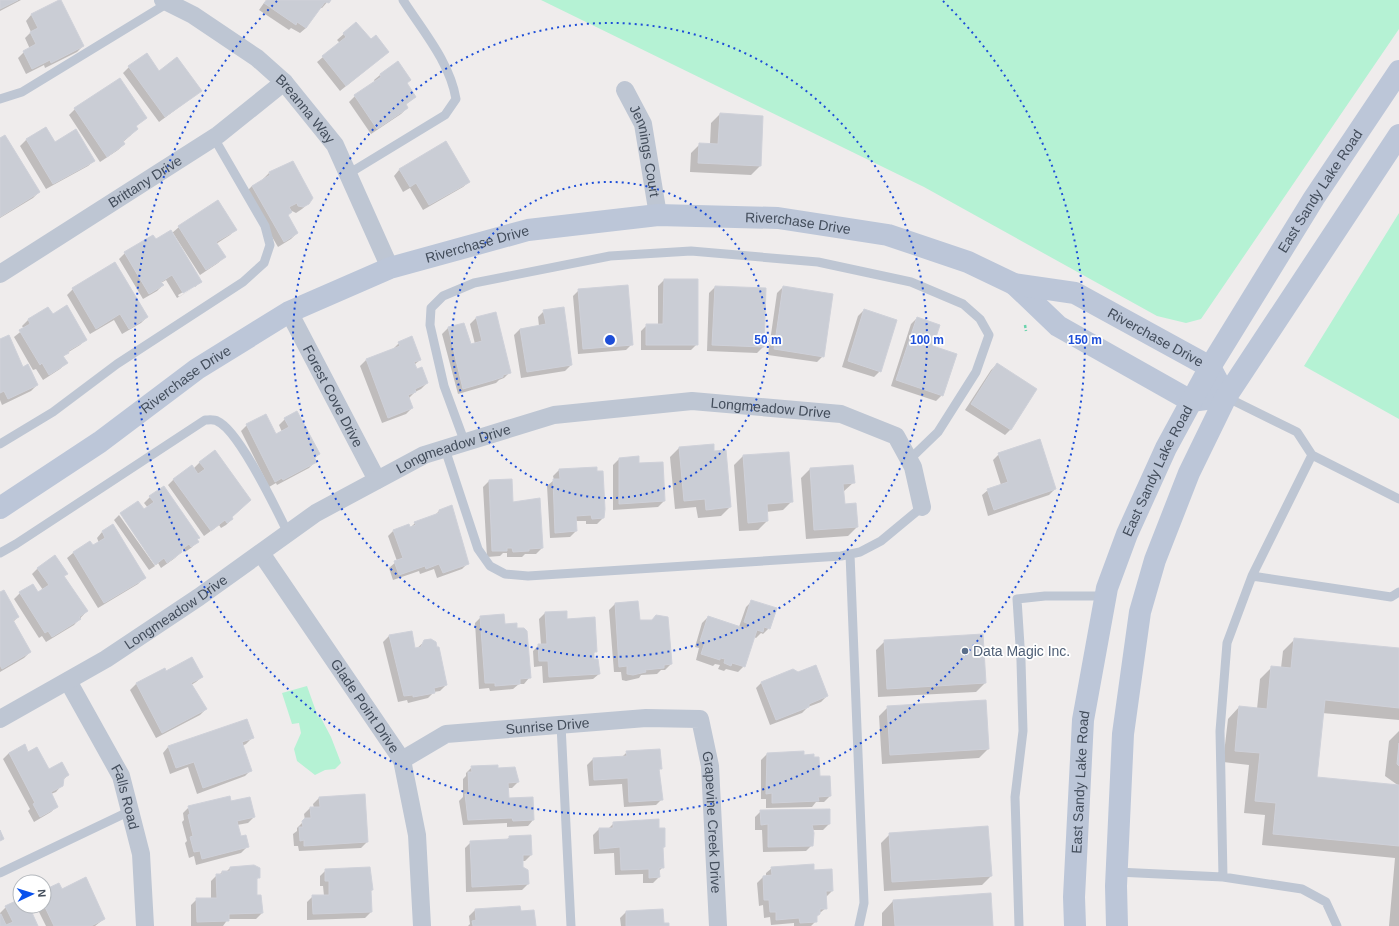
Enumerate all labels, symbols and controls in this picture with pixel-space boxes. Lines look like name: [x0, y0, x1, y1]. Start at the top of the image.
street label: Breanna Way: [273, 71, 338, 146]
street label: Jennings Court: [626, 102, 663, 198]
street label: East Sandy Lake Road: [1274, 127, 1365, 256]
street label: Brittany Drive: [105, 152, 185, 211]
street label: Riverchase Drive: [745, 209, 852, 237]
street label: Riverchase Drive: [424, 222, 531, 266]
street label: Riverchase Drive: [1105, 305, 1206, 370]
centre of rings: [603, 333, 617, 347]
text: 50 m: [754, 333, 782, 347]
text: 100 m: [910, 333, 944, 347]
text: 150 m: [1068, 333, 1102, 347]
street label: Riverchase Drive: [137, 342, 234, 417]
street label: Forest Cove Drive: [300, 342, 366, 450]
street label: Longmeadow Drive: [710, 395, 832, 421]
street label: East Sandy Lake Road: [1119, 403, 1196, 539]
street label: Longmeadow Drive: [393, 421, 513, 477]
street label: Longmeadow Drive: [121, 571, 230, 652]
place label: Data Magic Inc.: [973, 643, 1070, 659]
marker: Data Magic Inc.: [960, 646, 970, 656]
street label: Glade Point Drive: [328, 656, 403, 756]
street label: East Sandy Lake Road: [1068, 709, 1093, 854]
street label: Sunrise Drive: [505, 715, 590, 737]
street label: Grapevine Creek Drive: [699, 750, 724, 894]
street label: Falls Road: [108, 761, 142, 831]
north arrow: [12, 874, 52, 914]
text: N: [36, 889, 48, 898]

